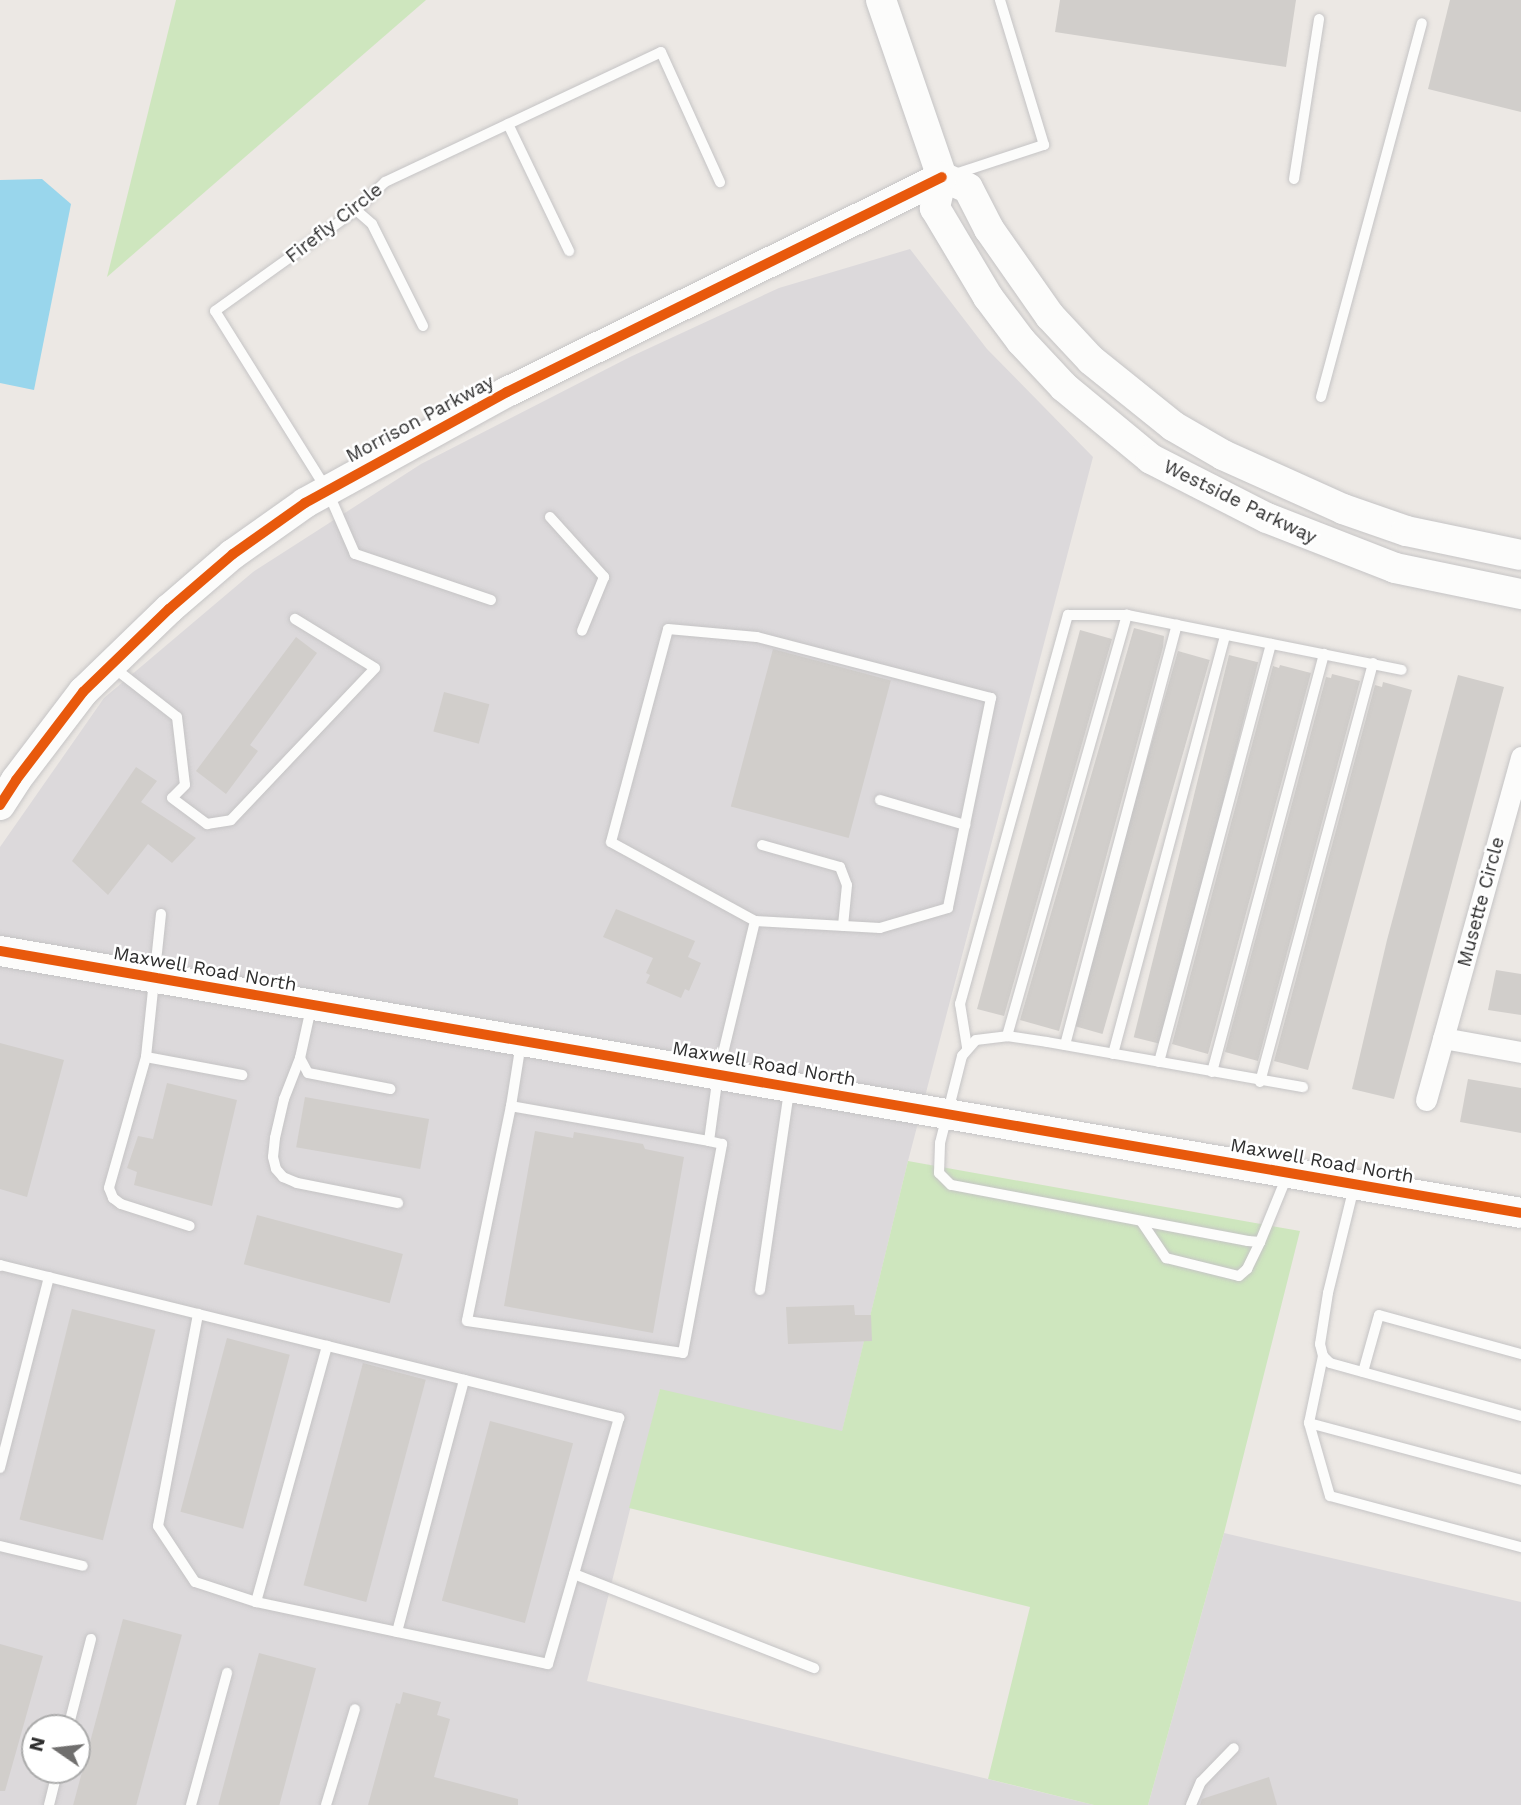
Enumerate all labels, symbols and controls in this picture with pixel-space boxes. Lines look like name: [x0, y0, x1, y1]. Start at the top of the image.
street label: Firefly Circle: [281, 178, 387, 268]
street label: Morrison Parkway: [342, 370, 498, 468]
street label: Westside Parkway: [1160, 455, 1320, 549]
street label: Musette Circle: [1453, 835, 1509, 969]
street label: Maxwell Road North: [111, 942, 299, 996]
street label: Maxwell Road North: [670, 1037, 858, 1091]
street label: Maxwell Road North: [1228, 1134, 1416, 1188]
north arrow: [21, 1714, 91, 1784]
text: N: [24, 1735, 50, 1754]

